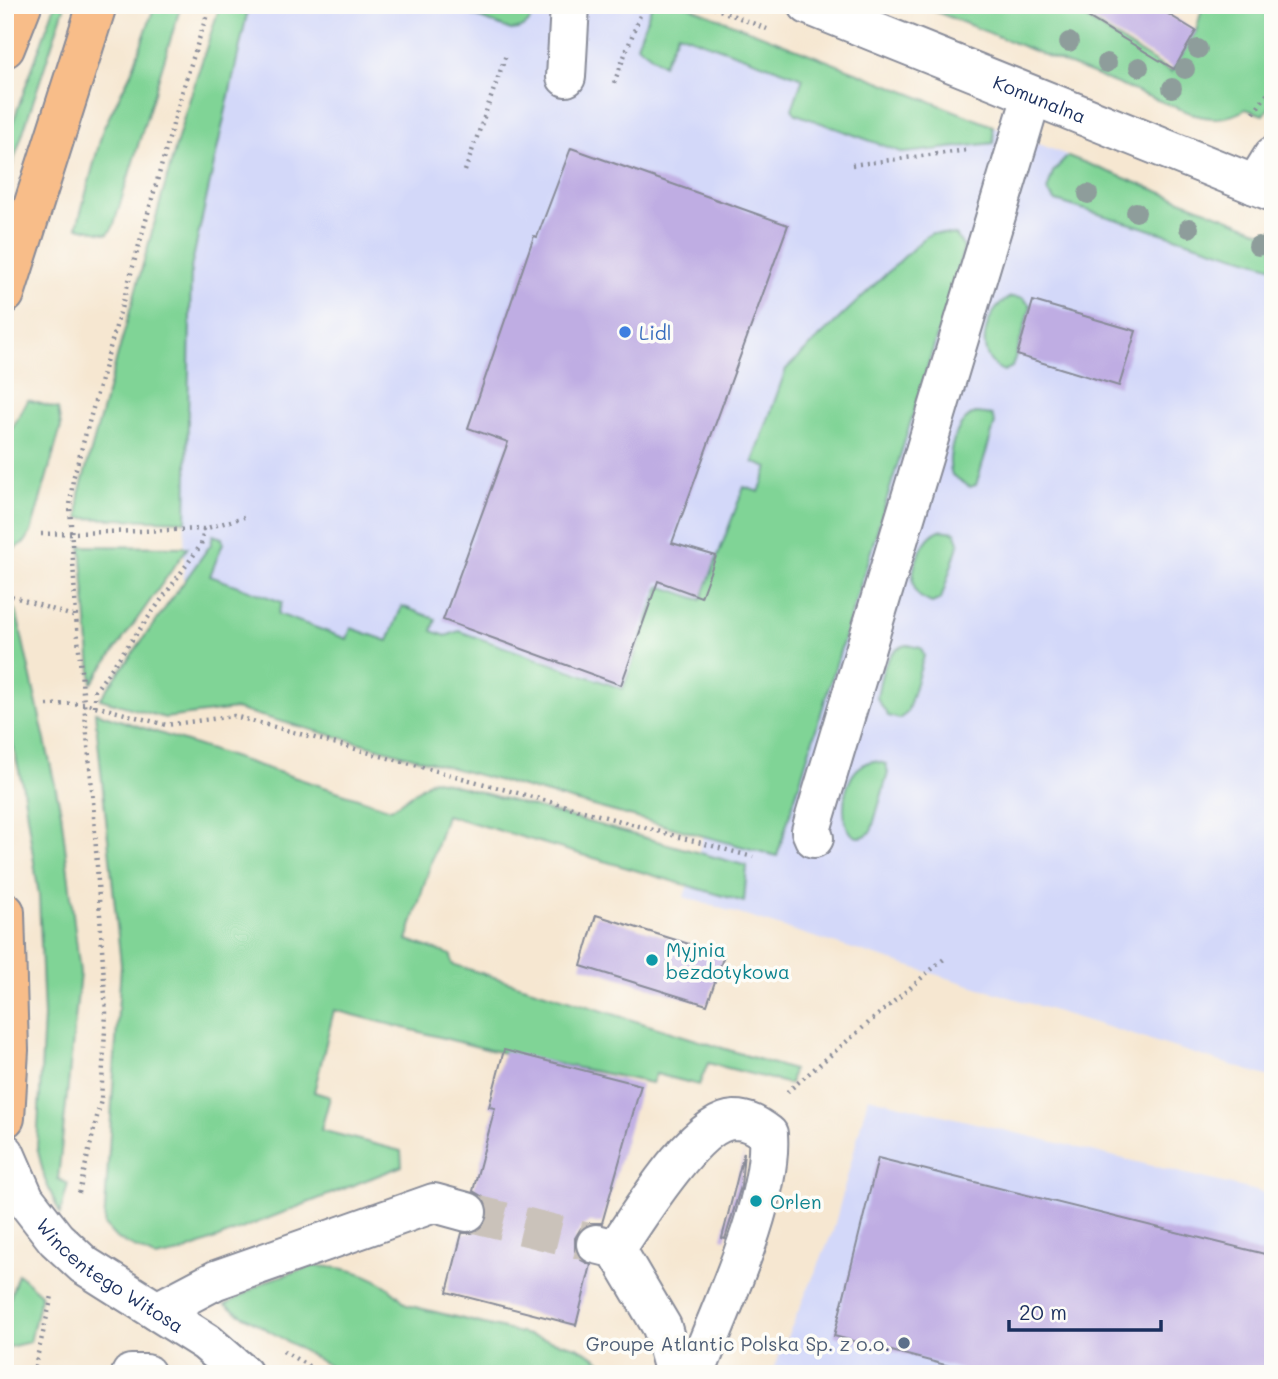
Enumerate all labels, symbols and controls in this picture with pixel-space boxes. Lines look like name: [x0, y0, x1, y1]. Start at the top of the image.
street label: Komunalna: [990, 68, 1090, 128]
place label: Lidl: [639, 320, 672, 345]
marker: Lidl: [617, 324, 633, 340]
place label: Myjnia bezdotykowa: [666, 937, 790, 984]
marker: Myjnia bezdotykowa: [644, 952, 660, 968]
place label: Orlen: [770, 1189, 822, 1214]
marker: Orlen: [748, 1193, 764, 1209]
street label: Wincentego Witosa: [31, 1212, 189, 1338]
scale bar: [1009, 1288, 1161, 1332]
text: 20 m: [1019, 1298, 1067, 1325]
place label: Groupe Atlantic Polska Sp. z o.o.: [586, 1331, 890, 1356]
marker: Groupe Atlantic Polska Sp. z o.o.: [896, 1335, 912, 1351]

